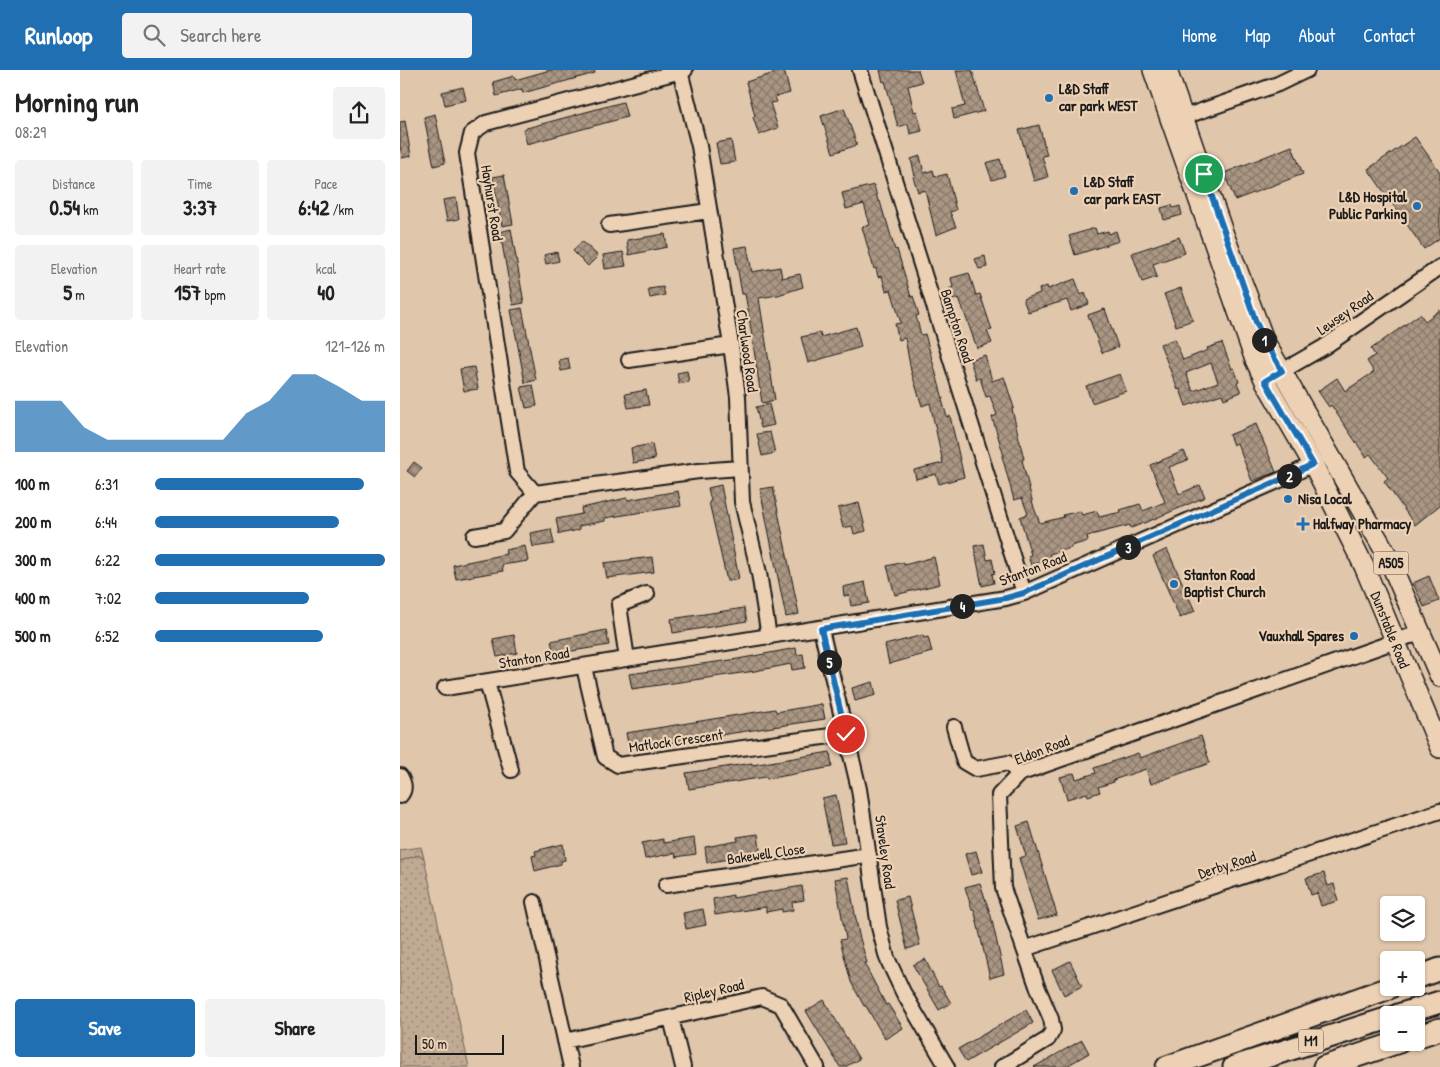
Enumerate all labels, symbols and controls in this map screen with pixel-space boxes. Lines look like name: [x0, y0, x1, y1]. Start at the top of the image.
search box: [122, 13, 472, 58]
text: Runloop: [25, 19, 92, 51]
icon: search: [140, 21, 168, 49]
text: Search here: [180, 22, 262, 48]
text: Home: [1182, 23, 1217, 48]
text: Map: [1245, 23, 1270, 48]
text: About: [1298, 23, 1335, 48]
text: Contact: [1363, 23, 1415, 48]
place label: L&D Staff car park WEST: [1059, 78, 1138, 117]
text: Morning run: [15, 83, 139, 121]
button: share: [333, 87, 385, 139]
marker: L&D Staff car park WEST: [1043, 92, 1055, 104]
text: 08:29: [15, 121, 46, 143]
pin: [1183, 153, 1225, 195]
icon: arrive: [1190, 160, 1218, 188]
street label: Hayhurst Road: [476, 164, 509, 242]
place label: L&D Staff car park EAST: [1084, 171, 1162, 210]
text: Distance: [53, 174, 95, 193]
text: Time: [188, 174, 212, 193]
text: Pace: [314, 174, 338, 193]
marker: L&D Staff car park EAST: [1068, 185, 1080, 197]
place label: L&D Hospital Public Parking: [1329, 186, 1408, 225]
text: 0.54: [49, 193, 80, 222]
text: 3:37: [183, 193, 217, 222]
text: 6:42: [298, 193, 329, 222]
text: km: [80, 200, 99, 219]
text: /km: [329, 200, 354, 219]
marker: L&D Hospital Public Parking: [1411, 200, 1423, 212]
text: Elevation: [51, 259, 97, 278]
text: Heart rate: [174, 259, 226, 278]
text: kcal: [316, 259, 336, 278]
text: 5: [63, 278, 72, 307]
text: 157: [174, 278, 201, 307]
text: 40: [317, 278, 335, 307]
text: m: [72, 285, 85, 304]
text: bpm: [201, 285, 226, 304]
street label: Lewsey Road: [1312, 285, 1377, 340]
street label: Bampton Road: [936, 286, 979, 365]
street label: Charlwood Road: [731, 308, 764, 394]
pin: 1: [1252, 328, 1276, 352]
text: 1: [1262, 331, 1267, 350]
text: Elevation: [15, 335, 68, 357]
text: 121–126 m: [325, 335, 385, 357]
pin: 2: [1276, 464, 1302, 488]
text: 2: [1286, 467, 1293, 486]
text: 100 m: [15, 473, 50, 495]
text: 6:31: [95, 473, 118, 495]
place label: Nisa Local: [1298, 488, 1353, 509]
marker: Nisa Local: [1282, 493, 1294, 505]
text: 200 m: [15, 511, 51, 533]
text: 6:44: [95, 511, 117, 533]
place label: Halfway Pharmacy: [1313, 513, 1412, 535]
marker: Halfway Pharmacy: [1297, 518, 1309, 530]
pin: 3: [1116, 534, 1140, 560]
text: 3: [1125, 538, 1132, 557]
street label: Stanton Road: [996, 546, 1070, 591]
text: 300 m: [15, 549, 51, 571]
text: 6:22: [95, 549, 120, 571]
road number: A505: [1374, 552, 1408, 574]
place label: Stanton Road Baptist Church: [1184, 564, 1266, 603]
marker: Stanton Road Baptist Church: [1168, 578, 1180, 590]
text: 400 m: [15, 587, 50, 609]
text: 7:02: [95, 587, 121, 609]
street label: Dunstable Road: [1366, 588, 1415, 671]
pin: 4: [950, 594, 974, 618]
text: 4: [960, 597, 965, 616]
text: 500 m: [15, 625, 51, 647]
text: 6:52: [95, 625, 119, 647]
place label: Vauxhall Spares: [1258, 625, 1344, 647]
marker: Vauxhall Spares: [1348, 630, 1360, 642]
street label: Stanton Road: [497, 642, 571, 673]
pin: 5: [816, 650, 842, 674]
text: 5: [827, 653, 832, 672]
pin: [825, 713, 867, 755]
icon: check: [832, 720, 860, 748]
street label: Matlock Crescent: [627, 723, 725, 758]
street label: Eldon Road: [1011, 729, 1072, 770]
street label: Staveley Road: [870, 814, 901, 890]
street label: Bakewell Close: [726, 838, 806, 869]
street label: Derby Road: [1195, 845, 1258, 884]
map controls: [1380, 896, 1425, 1051]
button: layers: [1380, 896, 1425, 941]
button: +: [1380, 951, 1425, 996]
street label: Ripley Road: [682, 973, 746, 1008]
button: Save: [15, 999, 195, 1057]
button: Share: [205, 999, 385, 1057]
button: −: [1380, 1006, 1425, 1051]
road number: M1: [1298, 1029, 1324, 1052]
scale bar: [415, 1032, 504, 1055]
text: 50 m: [422, 1034, 447, 1053]

